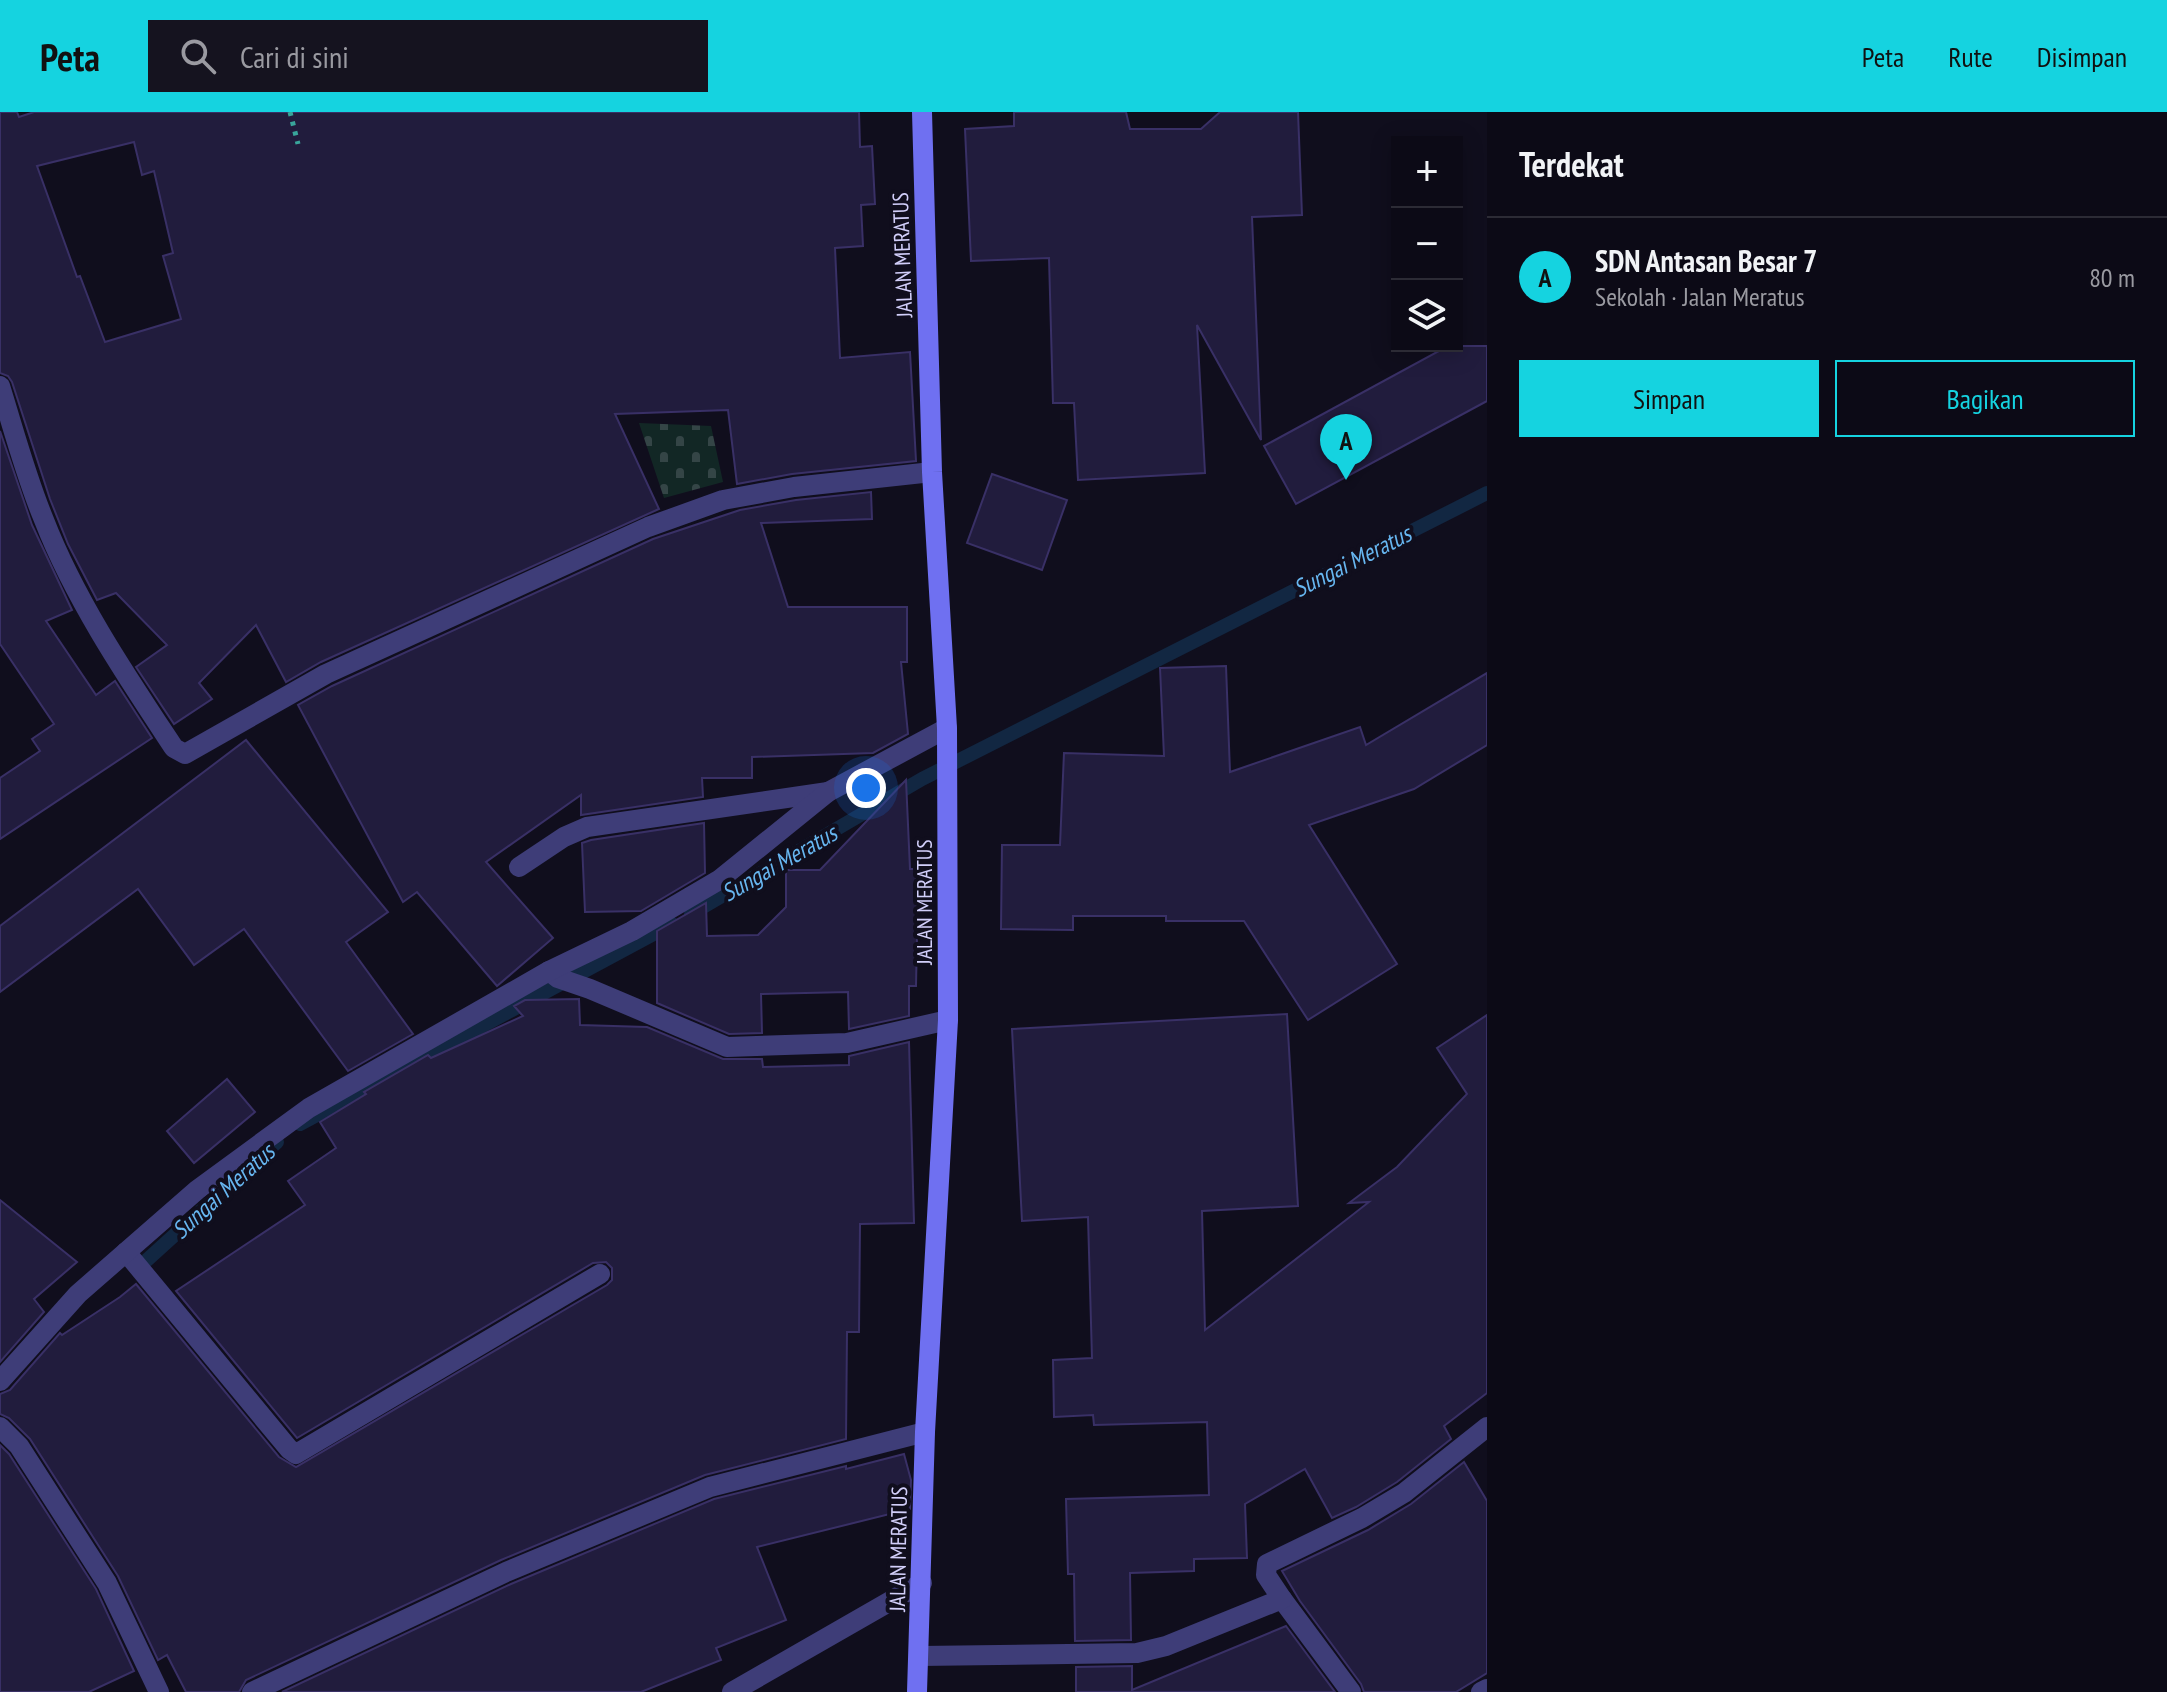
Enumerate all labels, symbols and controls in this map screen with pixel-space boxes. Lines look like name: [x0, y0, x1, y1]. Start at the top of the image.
search box: [148, 20, 708, 92]
text: Peta: [40, 32, 100, 81]
icon: search: [176, 34, 220, 78]
text: Cari di sini: [240, 37, 349, 76]
text: Peta: [1862, 38, 1904, 75]
text: Rute: [1948, 38, 1993, 75]
text: Disimpan: [2037, 38, 2127, 75]
map controls: [1391, 136, 1463, 352]
button: +: [1391, 136, 1463, 208]
text: Terdekat: [1519, 142, 1624, 186]
street label: JALAN MERATUS: [886, 192, 918, 319]
button: −: [1391, 208, 1463, 280]
text: SDN Antasan Besar 7: [1595, 241, 1817, 280]
text: A: [1538, 261, 1552, 294]
text: 80 m: [2089, 261, 2135, 294]
button: layers: [1391, 280, 1463, 352]
text: Sekolah · Jalan Meratus: [1595, 280, 1804, 313]
button: Simpan: [1519, 360, 1819, 437]
button: Bagikan: [1835, 360, 2135, 437]
pin: A: [1320, 414, 1372, 480]
water label: Sungai Meratus: [1288, 517, 1419, 604]
your location: [846, 768, 886, 808]
water label: Sungai Meratus: [716, 816, 845, 908]
street label: JALAN MERATUS: [910, 839, 938, 966]
water label: Sungai Meratus: [165, 1135, 283, 1245]
street label: JALAN MERATUS: [883, 1486, 913, 1613]

